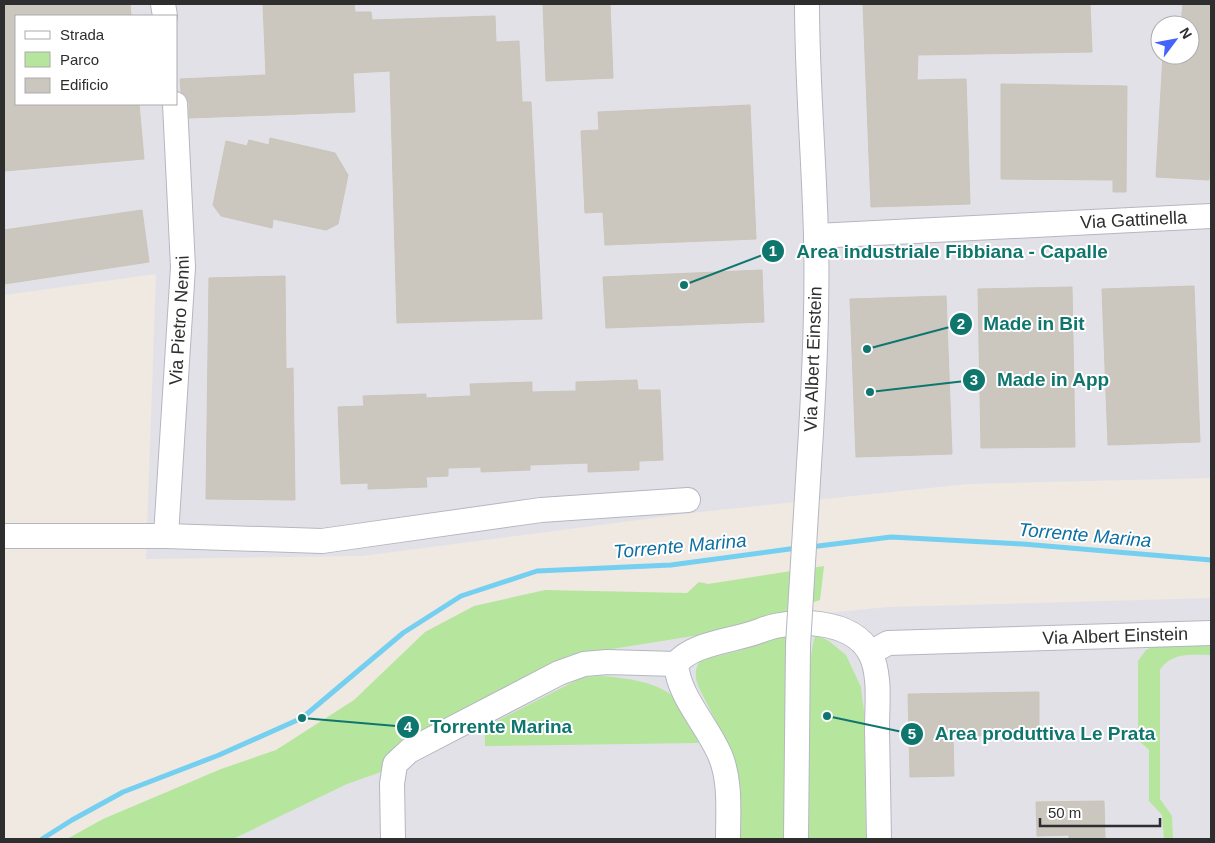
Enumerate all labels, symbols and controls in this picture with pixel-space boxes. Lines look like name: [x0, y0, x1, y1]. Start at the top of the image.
legend: [15, 15, 178, 105]
north arrow: [1150, 15, 1200, 65]
text: N: [1177, 25, 1195, 42]
text: Strada: [60, 26, 105, 43]
text: Parco: [60, 51, 99, 68]
text: Edificio: [60, 76, 108, 93]
street label: Via Gattinella: [1080, 207, 1188, 233]
callout: Area industriale Fibbiana - Capalle: [761, 234, 1117, 268]
text: Area industriale Fibbiana - Capalle: [796, 241, 1108, 262]
text: 1: [769, 242, 777, 259]
street label: Via Pietro Nenni: [166, 255, 193, 386]
street label: Via Albert Einstein: [800, 286, 826, 432]
callout: Made in Bit: [949, 307, 1095, 341]
text: Made in Bit: [983, 313, 1085, 334]
text: 2: [957, 315, 965, 332]
callout: Made in App: [961, 363, 1119, 397]
text: Made in App: [997, 369, 1109, 390]
text: 3: [970, 371, 978, 388]
water label: Torrente Marina: [1018, 519, 1152, 551]
water label: Torrente Marina: [613, 530, 747, 562]
street label: Via Albert Einstein: [1042, 624, 1189, 648]
callout: Torrente Marina: [395, 710, 583, 744]
text: Torrente Marina: [430, 716, 573, 737]
callout: Area produttiva Le Prata: [900, 717, 1165, 751]
text: 4: [404, 718, 413, 735]
text: Area produttiva Le Prata: [935, 723, 1156, 744]
text: 5: [908, 725, 916, 742]
scale bar: [1040, 796, 1160, 828]
text: 50 m: [1048, 804, 1081, 821]

